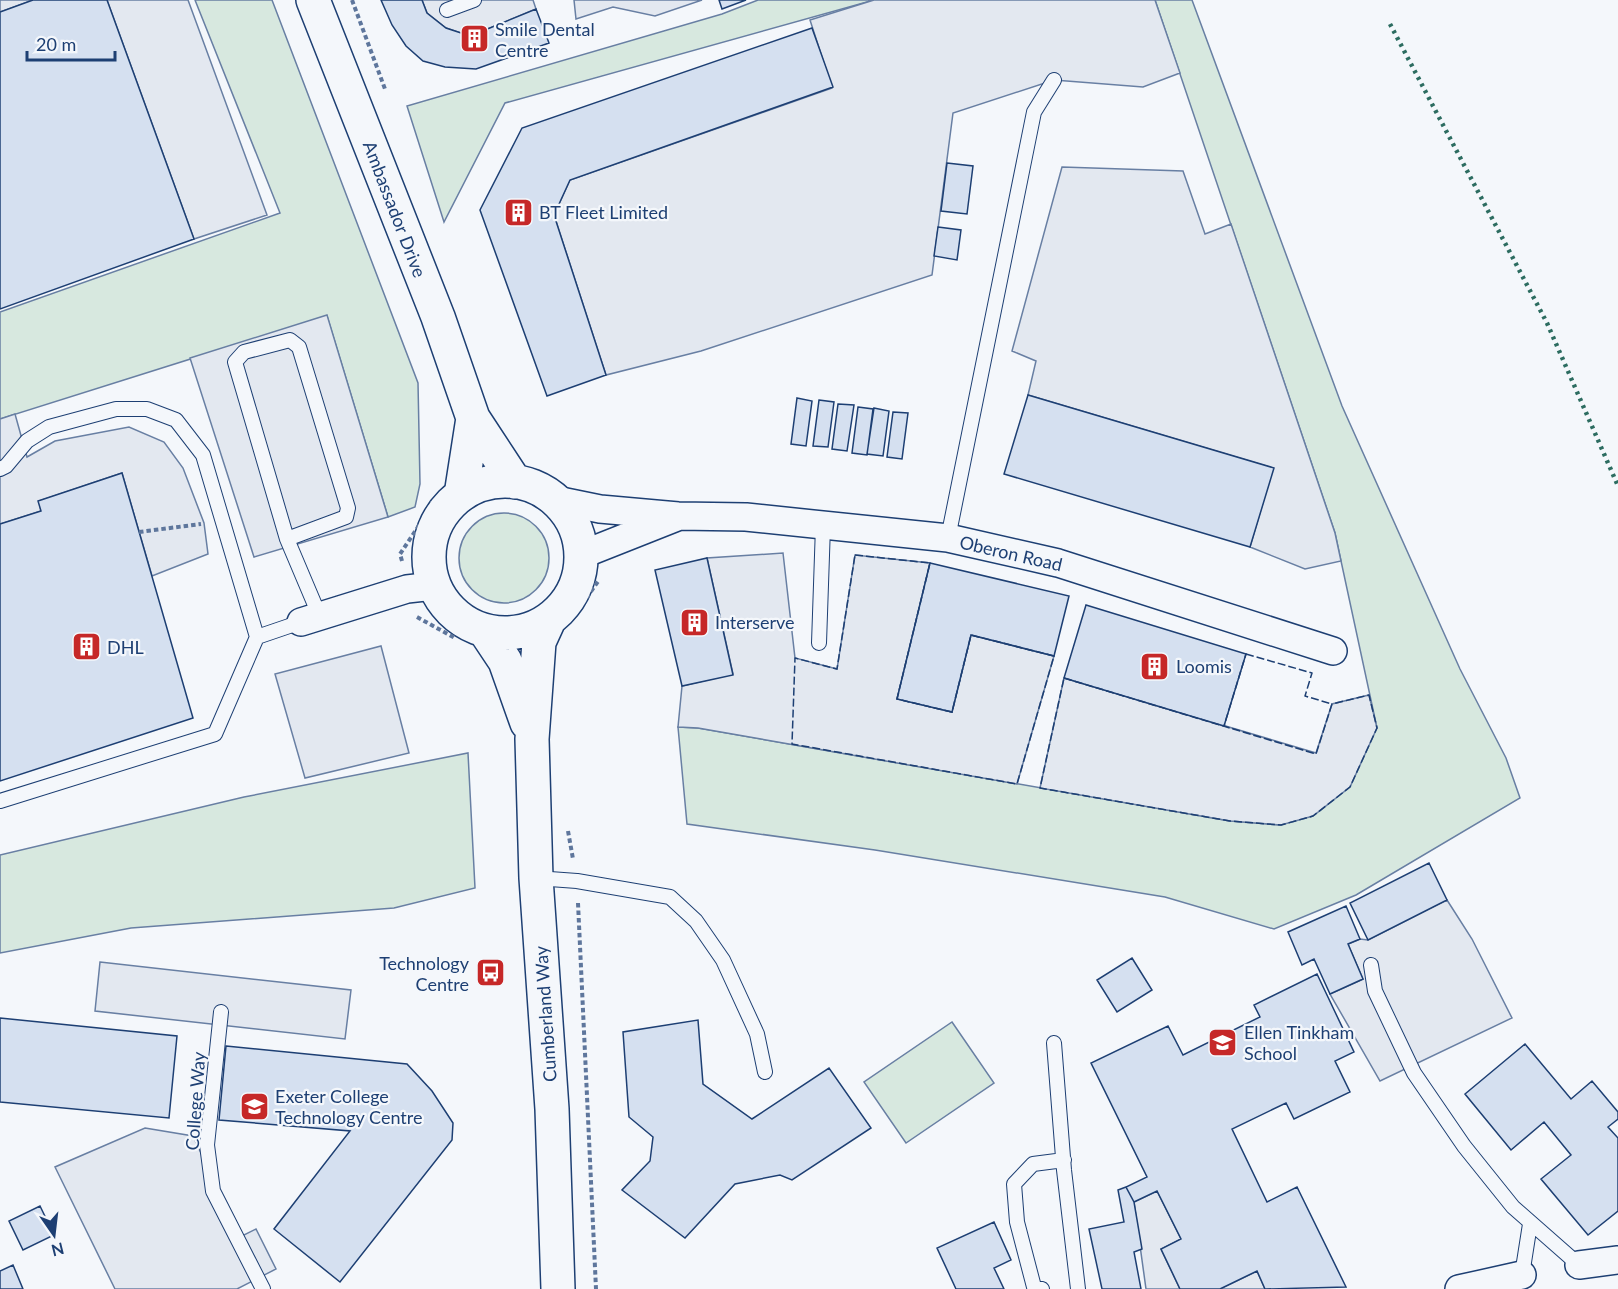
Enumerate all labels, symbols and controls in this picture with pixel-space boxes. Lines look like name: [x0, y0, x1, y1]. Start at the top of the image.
place label: Smile Dental Centre: [495, 18, 595, 61]
building icon: Smile Dental Centre: [458, 23, 490, 55]
scale bar: [27, 24, 116, 62]
text: 20 m: [36, 33, 76, 55]
street label: Ambassador Drive: [359, 138, 431, 280]
building icon: BT Fleet Limited: [502, 196, 534, 228]
place label: BT Fleet Limited: [539, 201, 668, 223]
street label: Oberon Road: [957, 530, 1065, 576]
building icon: Interserve: [678, 606, 710, 638]
place label: Interserve: [715, 611, 795, 633]
building icon: DHL: [70, 631, 102, 663]
place label: DHL: [107, 636, 144, 658]
building icon: Loomis: [1139, 650, 1171, 682]
place label: Loomis: [1176, 655, 1232, 677]
street label: Cumberland Way: [529, 945, 561, 1083]
place label: Technology Centre: [379, 952, 470, 995]
bus stop icon: Technology Centre: [474, 957, 506, 989]
place label: Ellen Tinkham School: [1244, 1021, 1354, 1064]
school or university icon: Ellen Tinkham School: [1207, 1026, 1239, 1058]
street label: College Way: [181, 1050, 209, 1151]
place label: Exeter College Technology Centre: [275, 1085, 422, 1128]
school or university icon: Exeter College Technology Centre: [238, 1090, 270, 1122]
north arrow: [24, 1205, 84, 1265]
text: N: [49, 1239, 66, 1261]

